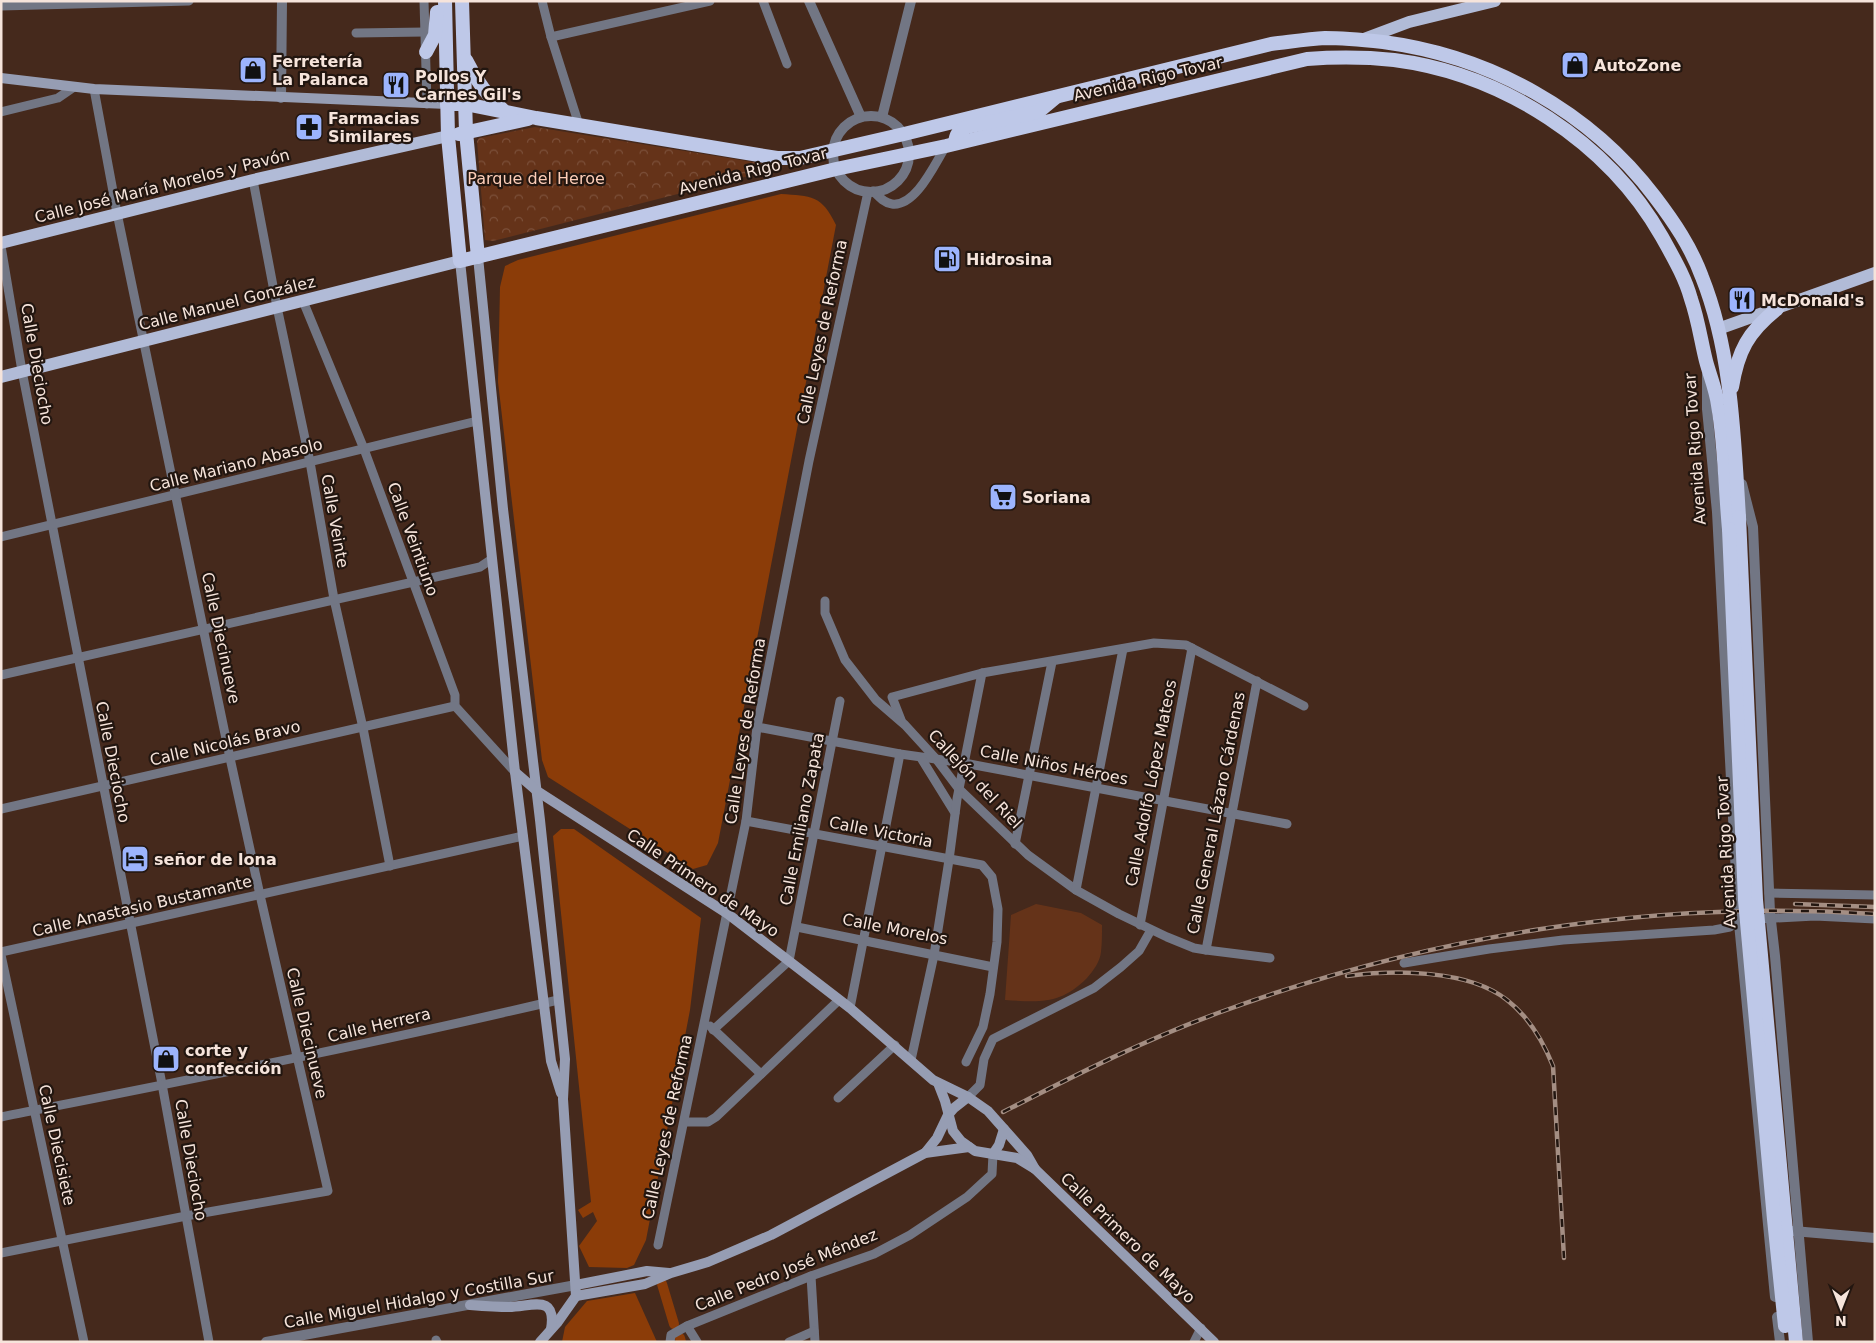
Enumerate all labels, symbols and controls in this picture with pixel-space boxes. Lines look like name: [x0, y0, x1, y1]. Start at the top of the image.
shop icon: AutoZone: [1560, 50, 1590, 80]
place label: Ferretería La Palanca: [272, 52, 369, 89]
street label: Avenida Rigo Tovar: [1072, 53, 1225, 105]
shop icon: Ferretería La Palanca: [238, 55, 268, 85]
place label: AutoZone: [1594, 56, 1681, 75]
place label: Pollos Y Carnes Gil's: [415, 67, 521, 104]
restaurant icon: Pollos Y Carnes Gil's: [381, 70, 411, 100]
place label: Farmacias Similares: [328, 109, 419, 146]
pharmacy icon: Farmacias Similares: [294, 112, 324, 142]
street label: Avenida Rigo Tovar: [677, 143, 830, 199]
street label: Calle José María Morelos y Pavón: [33, 145, 291, 227]
park label: Parque del Heroe: [467, 169, 605, 188]
street label: Calle Leyes de Reforma: [793, 238, 851, 426]
fuel station icon: Hidrosina: [932, 244, 962, 274]
place label: Hidrosina: [966, 250, 1052, 269]
street label: Calle Manuel González: [137, 272, 317, 334]
restaurant icon: McDonald's: [1727, 285, 1757, 315]
place label: McDonald's: [1761, 291, 1864, 310]
street label: Calle Dieciocho: [17, 302, 57, 426]
street label: Avenida Rigo Tovar: [1680, 372, 1710, 526]
street label: Calle Mariano Abasolo: [148, 434, 324, 496]
street label: Calle Veinte: [317, 473, 353, 569]
street label: Calle Veintiuno: [384, 480, 442, 598]
supermarket icon: Soriana: [988, 482, 1018, 512]
place label: Soriana: [1022, 488, 1091, 507]
street label: Calle Diecinueve: [198, 570, 244, 706]
street label: Calle Leyes de Reforma: [721, 636, 769, 826]
street label: Calle Adolfo López Mateos: [1122, 678, 1180, 888]
street label: Calle General Lázaro Cárdenas: [1183, 690, 1249, 936]
street label: Calle Dieciocho: [92, 700, 134, 824]
street label: Calle Nicolás Bravo: [148, 716, 302, 770]
street label: Callejón del Riel: [924, 726, 1026, 832]
street label: Calle Emiliano Zapata: [776, 731, 828, 907]
street label: Calle Niños Héroes: [978, 741, 1130, 789]
street label: Avenida Rigo Tovar: [1713, 775, 1739, 929]
street label: Calle Victoria: [827, 813, 935, 851]
street label: Calle Primero de Mayo: [623, 825, 783, 941]
hotel icon: señor de lona: [120, 844, 150, 874]
place label: señor de lona: [154, 850, 277, 869]
street label: Calle Anastasio Bustamante: [30, 871, 254, 941]
street label: Calle Morelos: [841, 909, 949, 949]
street label: Calle Diecinueve: [283, 966, 331, 1100]
street label: Calle Herrera: [326, 1004, 432, 1046]
street label: Calle Leyes de Reforma: [638, 1033, 696, 1221]
place label: corte y confección: [185, 1041, 282, 1078]
shop icon: corte y confección: [151, 1044, 181, 1074]
street label: Calle Diecisiete: [35, 1083, 79, 1207]
street label: Calle Dieciocho: [171, 1098, 211, 1222]
street label: Calle Primero de Mayo: [1057, 1169, 1199, 1307]
street label: Calle Pedro José Méndez: [692, 1225, 880, 1315]
street label: Calle Miguel Hidalgo y Costilla Sur: [283, 1266, 556, 1332]
north arrow: [1816, 1283, 1866, 1333]
text: N: [1835, 1313, 1847, 1329]

